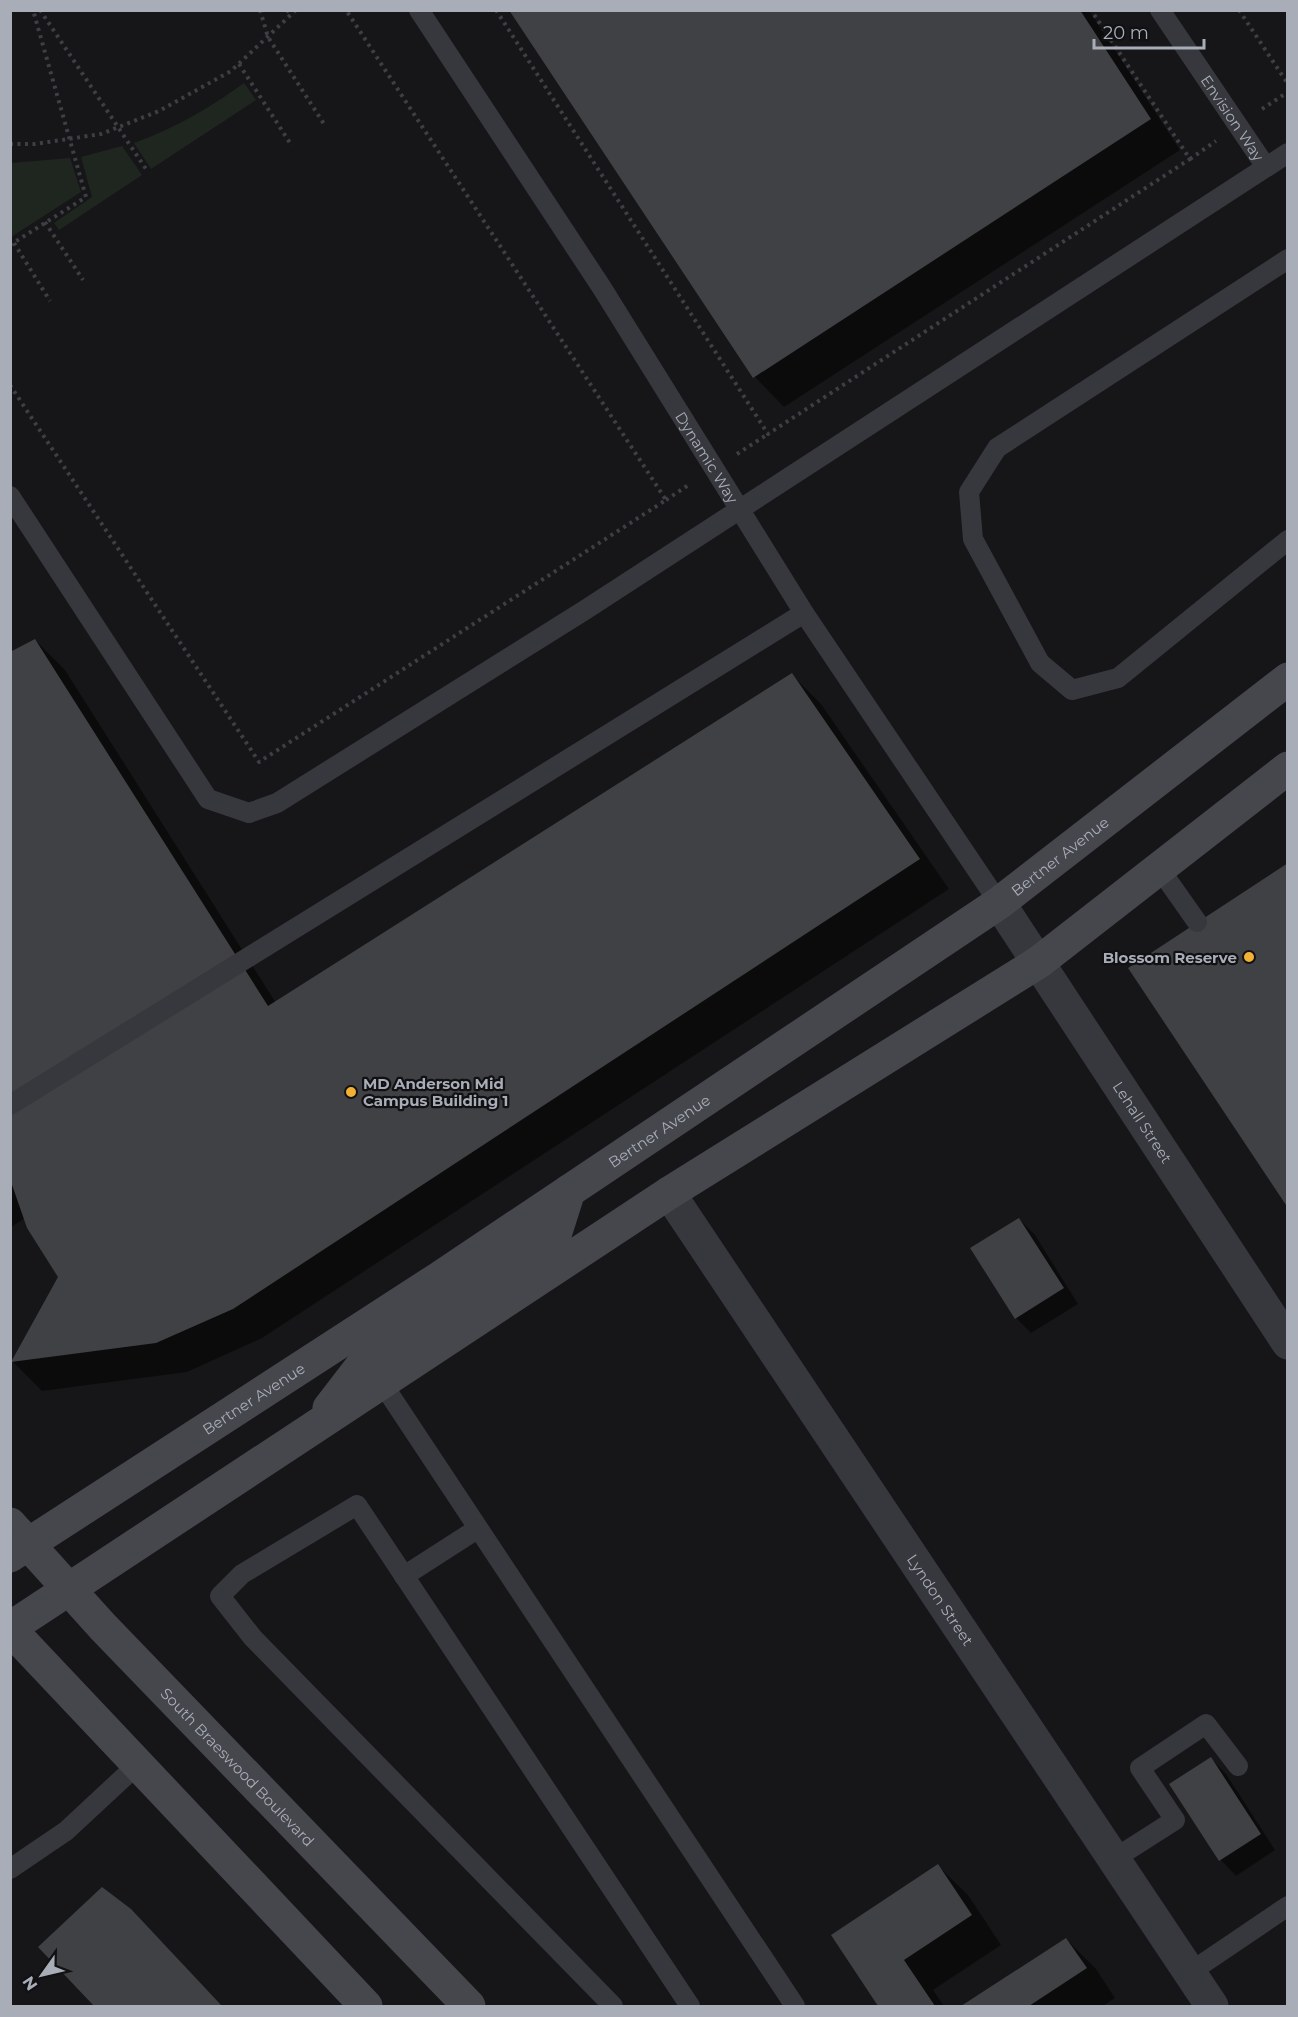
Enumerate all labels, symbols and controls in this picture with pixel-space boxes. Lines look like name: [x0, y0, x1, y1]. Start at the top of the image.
scale bar: [1094, 12, 1204, 50]
text: 20 m: [1103, 22, 1149, 44]
street label: Envision Way: [1197, 71, 1269, 165]
street label: Dynamic Way: [672, 408, 743, 507]
street label: Bertner Avenue: [1007, 812, 1112, 900]
place label: Blossom Reserve: [1103, 948, 1237, 967]
marker: Blossom Reserve: [1242, 950, 1256, 964]
place label: MD Anderson Mid Campus Building 1: [363, 1074, 508, 1110]
street label: Lehall Street: [1109, 1077, 1177, 1167]
marker: MD Anderson Mid Campus Building 1: [344, 1085, 358, 1099]
street label: Bertner Avenue: [605, 1090, 714, 1172]
street label: Bertner Avenue: [198, 1358, 308, 1438]
street label: Lyndon Street: [903, 1550, 978, 1649]
street label: South Braeswood Boulevard: [157, 1683, 319, 1850]
north arrow: [12, 1945, 72, 2005]
text: N: [18, 1972, 41, 1994]

